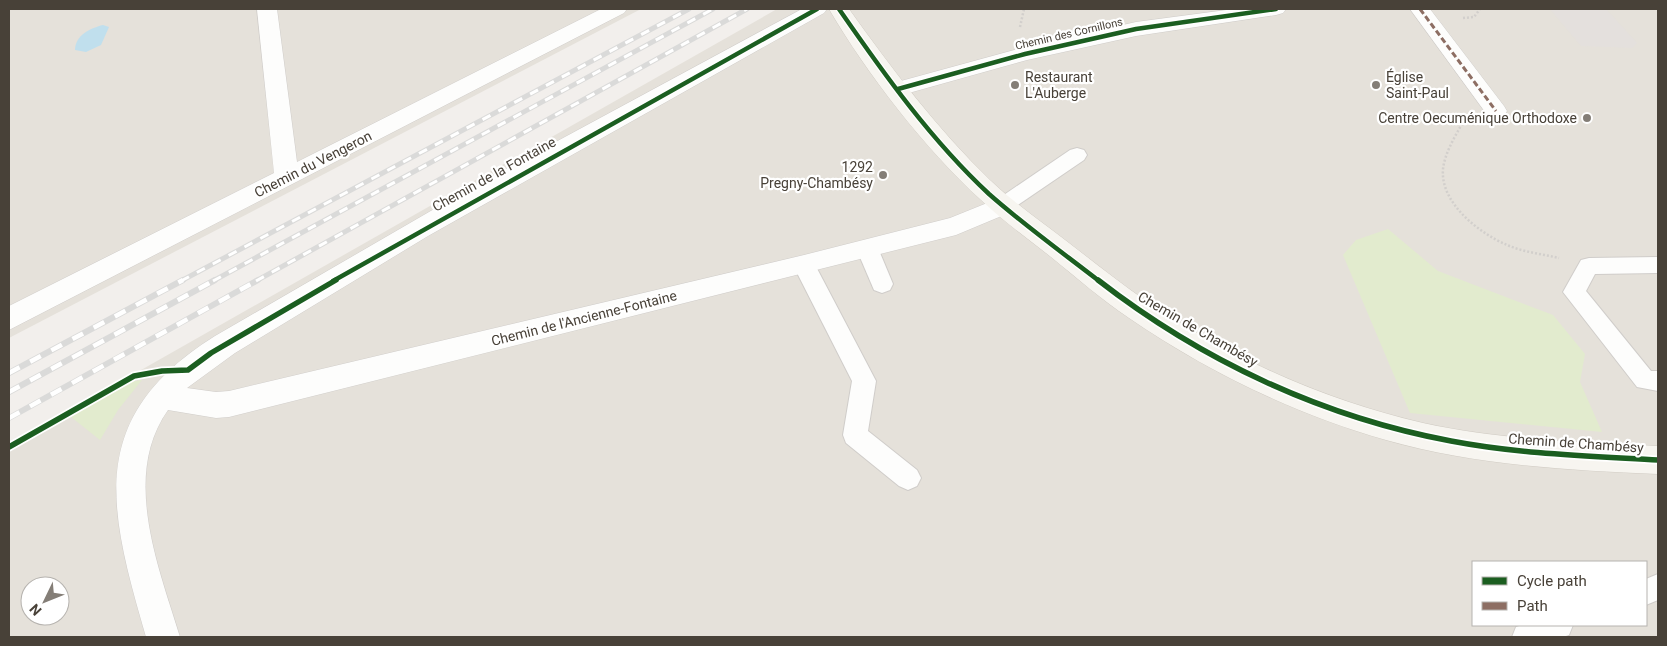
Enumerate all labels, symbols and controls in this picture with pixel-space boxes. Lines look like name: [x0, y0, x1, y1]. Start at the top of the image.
street label: Chemin des Cornillons: [1014, 15, 1124, 53]
place label: Église Saint-Paul: [1386, 68, 1449, 101]
place label: Restaurant L'Auberge: [1025, 69, 1093, 101]
marker: Restaurant L'Auberge: [1009, 79, 1021, 91]
marker: Église Saint-Paul: [1370, 79, 1382, 91]
place label: Centre Oecuménique Orthodoxe: [1378, 110, 1577, 126]
marker: Centre Oecuménique Orthodoxe: [1581, 112, 1593, 124]
street label: Chemin du Vengeron: [252, 127, 374, 201]
street label: Chemin de la Fontaine: [430, 133, 558, 215]
place label: 1292 Pregny-Chambésy: [760, 159, 873, 191]
marker: 1292 Pregny-Chambésy: [877, 169, 889, 181]
street label: Chemin de l'Ancienne-Fontaine: [489, 287, 679, 349]
street label: Chemin de Chambésy: [1135, 288, 1261, 370]
street label: Chemin de Chambésy: [1508, 430, 1645, 456]
legend: [1472, 561, 1647, 626]
text: Cycle path: [1517, 572, 1587, 590]
north arrow: [20, 576, 70, 626]
text: Path: [1517, 597, 1548, 615]
text: N: [26, 601, 45, 619]

